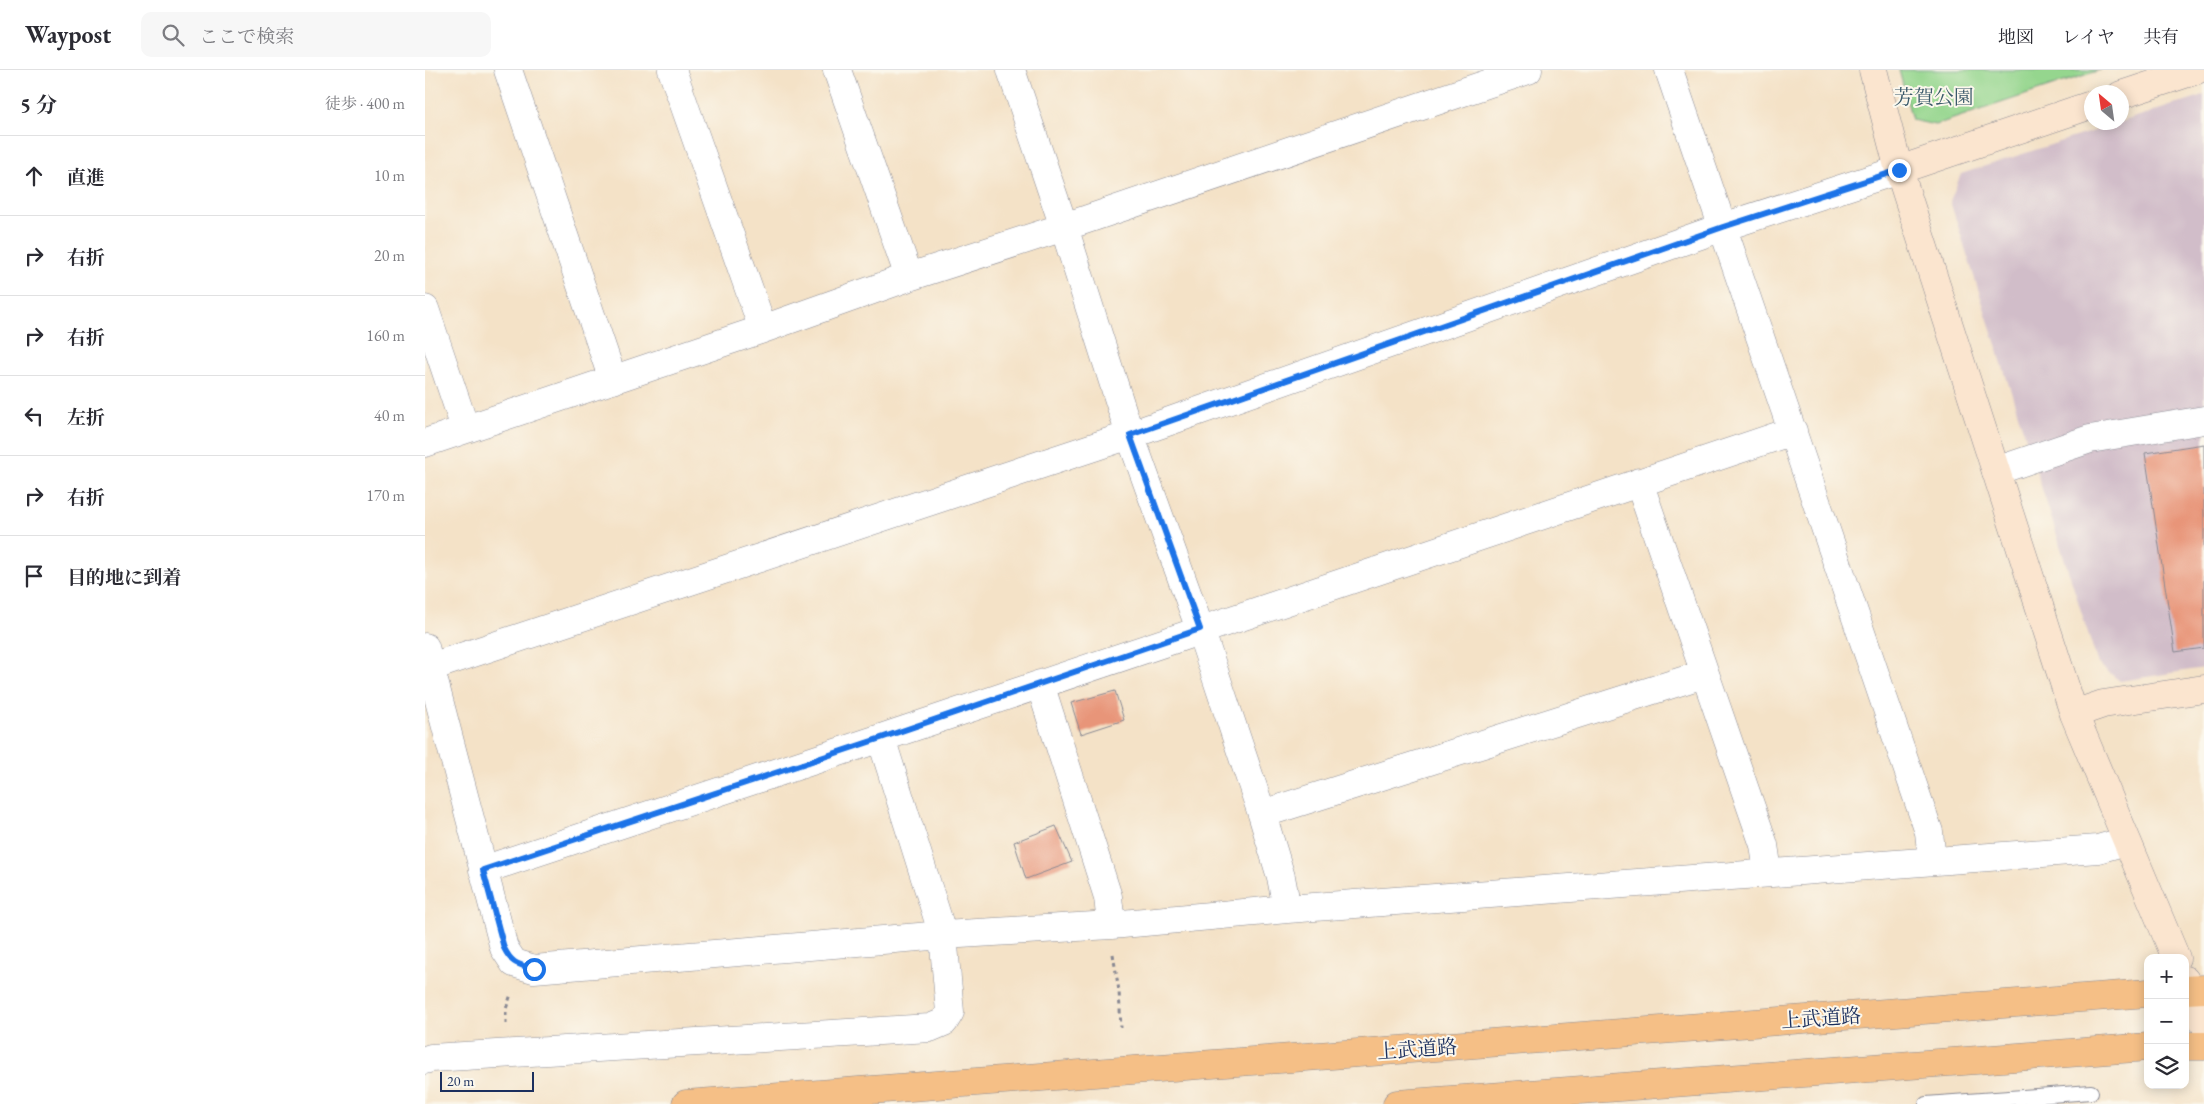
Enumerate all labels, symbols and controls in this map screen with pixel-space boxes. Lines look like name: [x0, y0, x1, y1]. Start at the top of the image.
search box: [141, 12, 491, 57]
text: Waypost: [25, 19, 111, 50]
icon: search: [159, 21, 187, 49]
text: ここで検索: [199, 24, 294, 49]
text: 地図: [1998, 25, 2034, 48]
text: レイヤ: [2062, 25, 2115, 48]
text: 共有: [2143, 25, 2179, 48]
park label: 芳賀公園: [1894, 84, 1974, 110]
north arrow: [2084, 85, 2129, 130]
text: 5 分: [20, 91, 57, 118]
text: 徒歩 · 400 m: [325, 93, 405, 114]
route end: [1888, 159, 1911, 182]
icon: ahead: [20, 162, 48, 190]
text: 直進: [67, 165, 105, 190]
text: 10 m: [374, 165, 405, 186]
icon: right: [20, 242, 48, 270]
text: 右折: [67, 245, 105, 270]
text: 20 m: [374, 245, 405, 266]
icon: right: [20, 322, 48, 350]
text: 右折: [67, 325, 105, 350]
text: 160 m: [366, 325, 405, 346]
icon: left: [20, 402, 48, 430]
text: 左折: [67, 405, 105, 430]
text: 40 m: [374, 405, 405, 426]
icon: right: [20, 482, 48, 510]
text: 右折: [67, 485, 105, 510]
text: 170 m: [366, 485, 405, 506]
icon: arrive: [20, 562, 48, 590]
text: 目的地に到着: [67, 565, 181, 590]
map controls: [2144, 954, 2189, 1089]
button: +: [2144, 954, 2189, 999]
route start: [523, 958, 546, 981]
button: −: [2144, 999, 2189, 1044]
street label: 上武道路: [1780, 1002, 1862, 1034]
street label: 上武道路: [1376, 1033, 1458, 1065]
button: layers: [2144, 1044, 2189, 1089]
scale bar: [440, 1069, 534, 1092]
text: 20 m: [447, 1072, 474, 1090]

